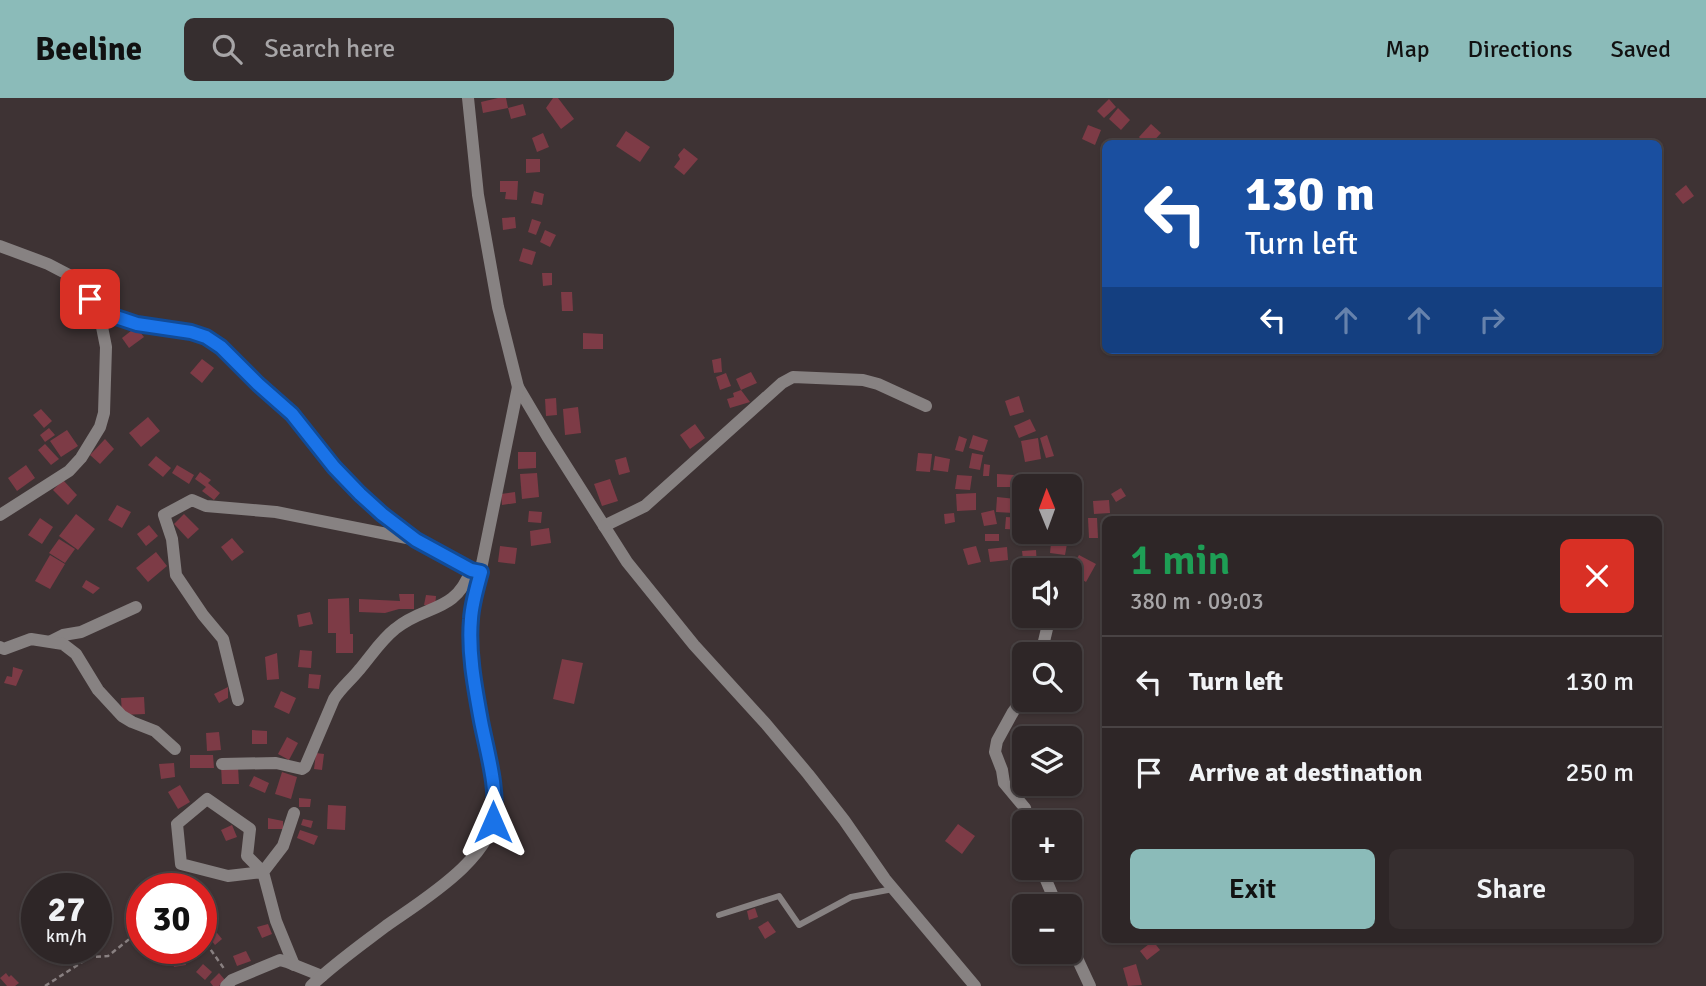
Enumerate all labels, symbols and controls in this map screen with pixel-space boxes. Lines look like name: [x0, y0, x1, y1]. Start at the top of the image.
search box: [184, 18, 674, 81]
text: Beeline: [35, 29, 142, 70]
icon: search: [208, 30, 246, 68]
text: Search here: [264, 33, 395, 65]
text: Map: [1385, 34, 1430, 64]
text: Directions: [1468, 34, 1573, 64]
text: Saved: [1611, 34, 1671, 64]
text: 130 m: [1245, 164, 1375, 224]
icon: left: [1130, 168, 1221, 259]
text: Turn left: [1245, 224, 1358, 263]
pin: [60, 269, 120, 329]
icon: arrive: [71, 280, 109, 318]
icon: left: [1254, 301, 1292, 339]
icon: ahead: [1327, 301, 1365, 339]
icon: ahead: [1400, 301, 1438, 339]
icon: right: [1473, 301, 1511, 339]
north arrow: [1012, 474, 1082, 544]
map controls: [1012, 474, 1082, 964]
text: 1 min: [1130, 535, 1231, 586]
button: close: [1560, 539, 1634, 613]
button: sound: [1012, 558, 1082, 628]
text: 380 m · 09:03: [1130, 587, 1264, 616]
button: search: [1012, 642, 1082, 712]
icon: left: [1130, 663, 1168, 701]
text: Turn left: [1189, 666, 1283, 698]
text: 130 m: [1565, 666, 1634, 698]
button: layers: [1012, 726, 1082, 796]
icon: arrive: [1130, 754, 1168, 792]
text: Arrive at destination: [1189, 757, 1422, 789]
text: 250 m: [1565, 757, 1634, 789]
position arrow: [456, 785, 530, 859]
button: +: [1012, 810, 1082, 880]
button: Exit: [1130, 849, 1375, 929]
button: Share: [1389, 849, 1634, 929]
speed limit sign: 30: [126, 873, 217, 964]
text: 27: [48, 888, 85, 931]
button: −: [1012, 894, 1082, 964]
text: km/h: [46, 925, 87, 947]

